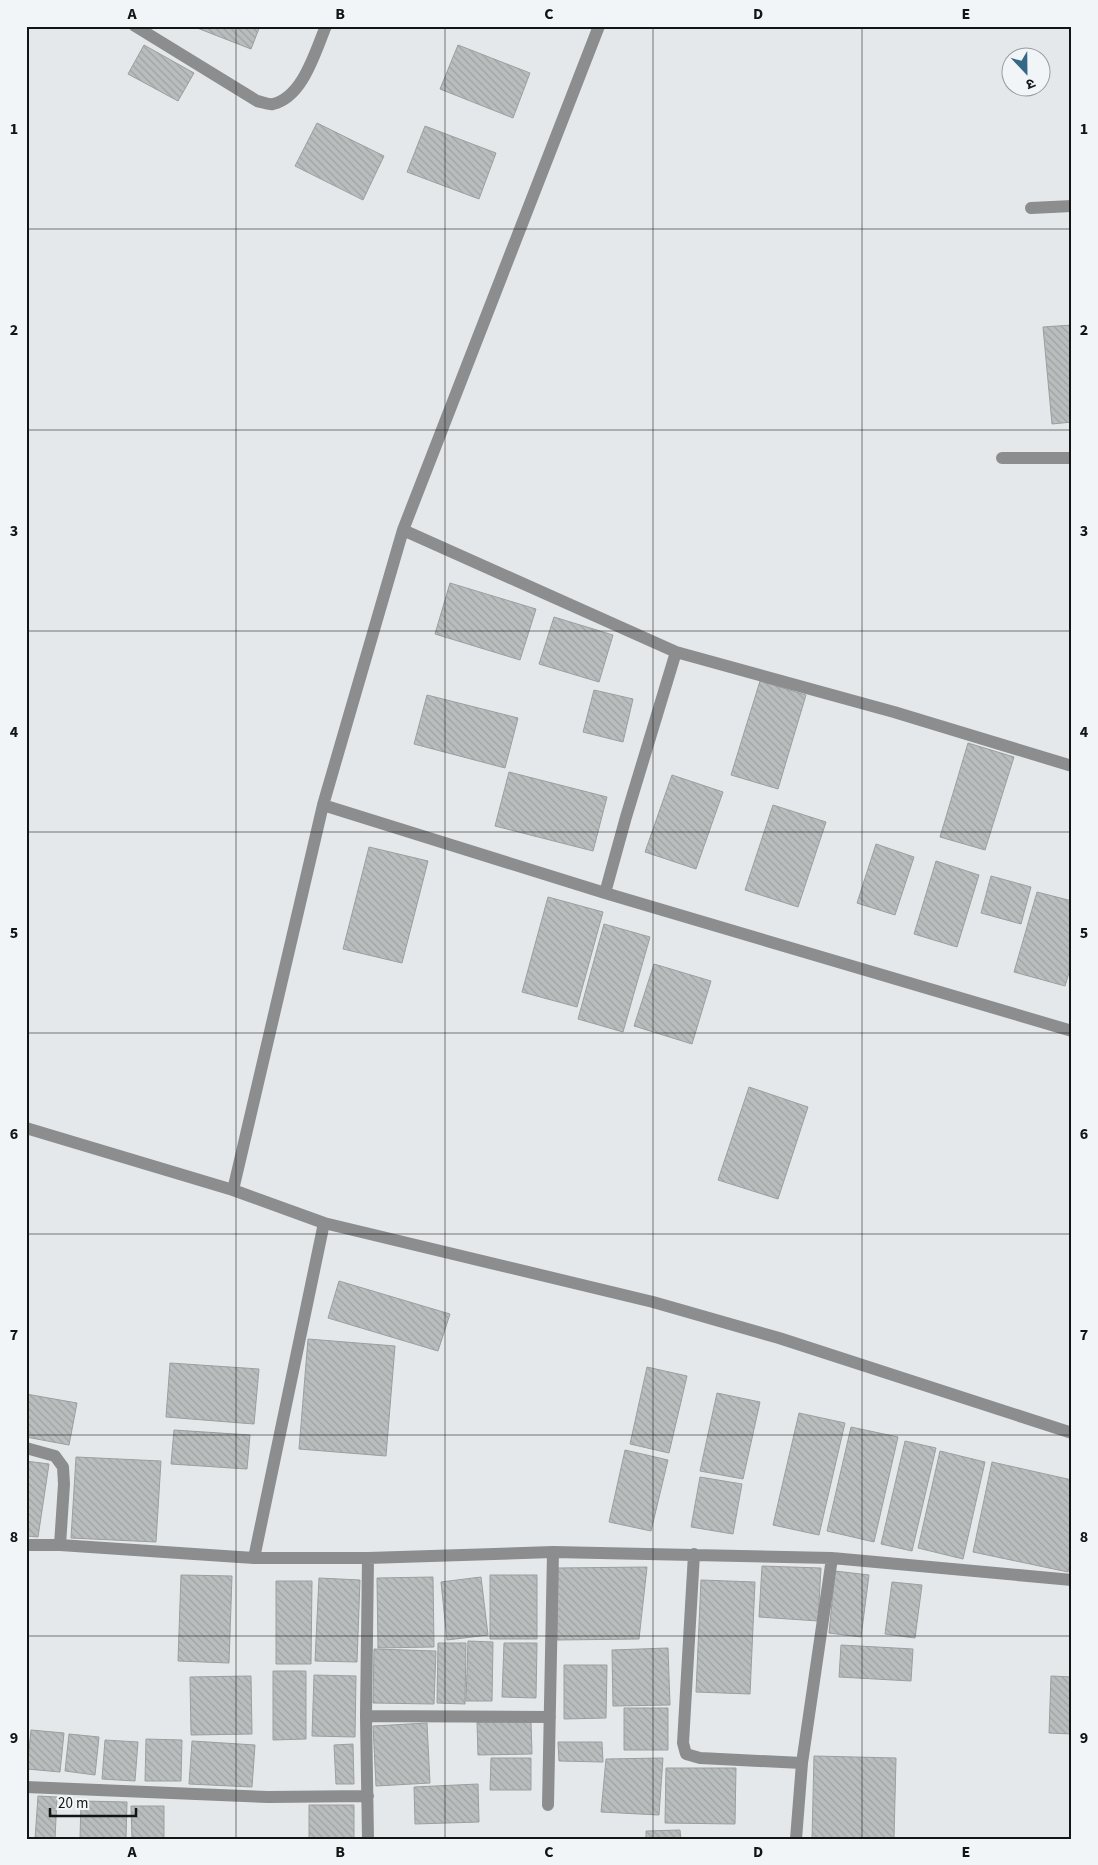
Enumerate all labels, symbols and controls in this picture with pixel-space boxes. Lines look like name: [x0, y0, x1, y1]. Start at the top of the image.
text: A: [126, 3, 137, 25]
text: B: [335, 3, 345, 25]
text: C: [544, 3, 554, 25]
text: D: [753, 3, 763, 25]
text: E: [962, 3, 970, 25]
north arrow: [1000, 48, 1050, 98]
text: उ: [1022, 72, 1038, 94]
text: 1: [10, 118, 18, 140]
text: 1: [1080, 118, 1088, 140]
text: 2: [10, 319, 18, 341]
text: 2: [1080, 319, 1088, 341]
text: 3: [10, 520, 18, 542]
text: 3: [1080, 520, 1088, 542]
text: 4: [10, 721, 19, 743]
text: 4: [1080, 721, 1089, 743]
text: 5: [10, 922, 18, 944]
text: 5: [1080, 922, 1088, 944]
text: 6: [10, 1123, 18, 1145]
text: 6: [1080, 1123, 1088, 1145]
text: 7: [10, 1324, 18, 1346]
text: 7: [1080, 1324, 1088, 1346]
text: 8: [10, 1526, 18, 1548]
text: 8: [1080, 1526, 1088, 1548]
text: 9: [10, 1727, 18, 1749]
text: 9: [1080, 1727, 1088, 1749]
scale bar: [50, 1785, 136, 1817]
text: 20 m: [58, 1793, 88, 1814]
text: A: [126, 1841, 137, 1863]
text: B: [335, 1841, 345, 1863]
text: C: [544, 1841, 554, 1863]
text: D: [753, 1841, 763, 1863]
text: E: [962, 1841, 970, 1863]

